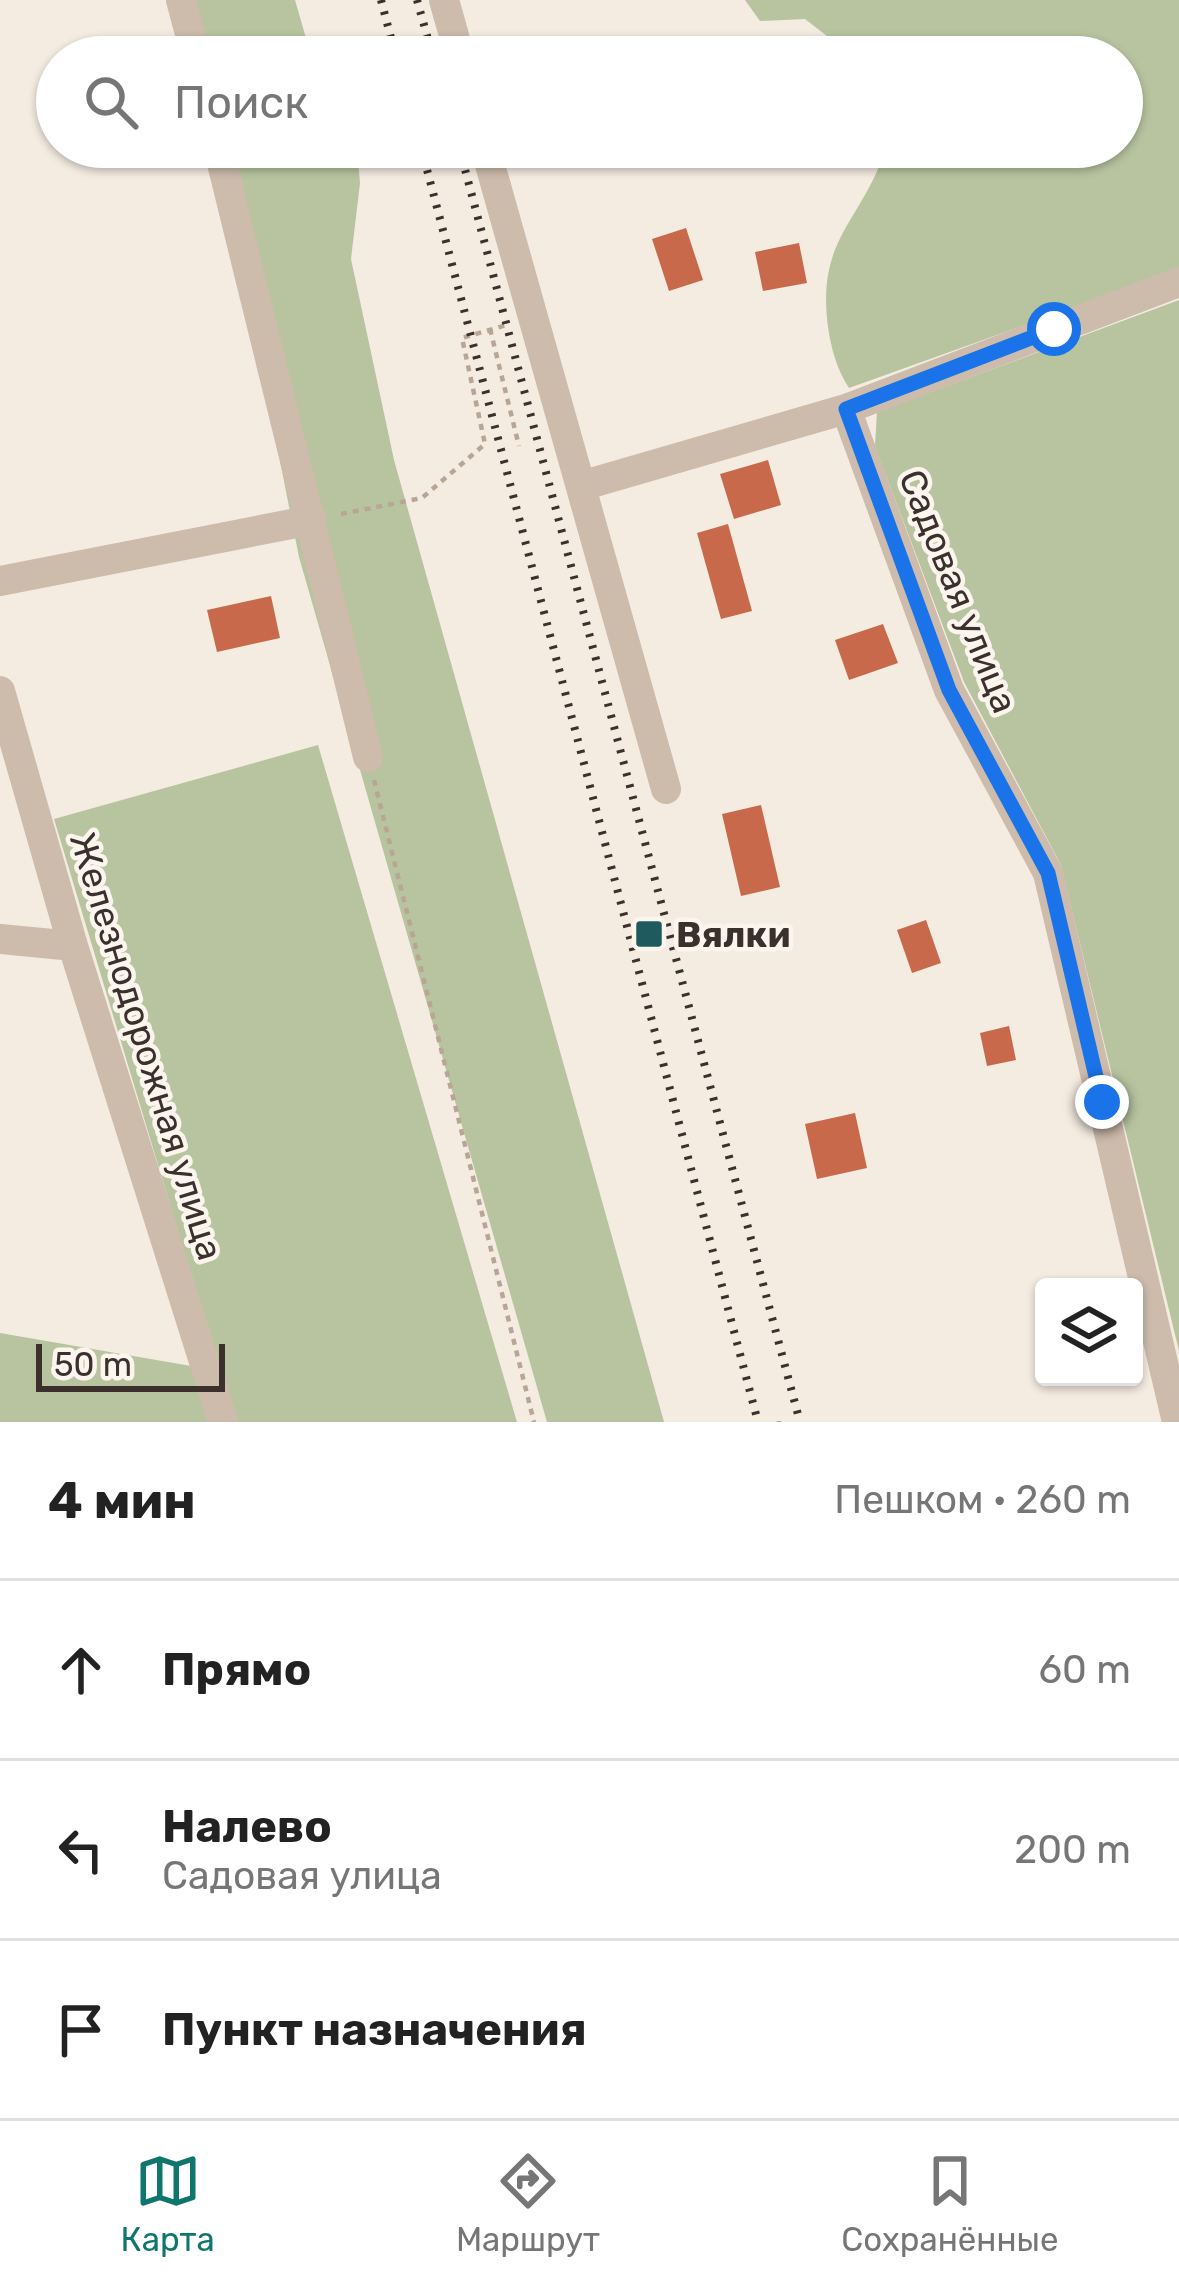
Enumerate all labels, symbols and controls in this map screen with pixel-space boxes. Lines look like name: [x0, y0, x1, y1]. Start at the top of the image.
search box: [36, 36, 1143, 168]
icon: search: [78, 69, 144, 135]
text: Поиск: [174, 76, 308, 129]
route start: [1027, 302, 1081, 356]
street label: Садовая улица: [890, 463, 1027, 719]
street label: Железнодорожная улица: [61, 827, 232, 1265]
place label: Вялки: [676, 913, 790, 956]
marker: Вялки: [633, 918, 665, 950]
route end: [1075, 1075, 1129, 1129]
map controls: [1035, 1278, 1143, 1386]
button: layers: [1035, 1278, 1143, 1386]
scale bar: [36, 1338, 225, 1391]
text: 50 m: [54, 1345, 132, 1384]
text: 4 мин: [48, 1470, 196, 1531]
text: Пешком · 260 m: [834, 1477, 1131, 1523]
icon: ahead: [48, 1637, 114, 1703]
text: Прямо: [162, 1643, 311, 1696]
text: 60 m: [1038, 1647, 1131, 1693]
text: Налево: [162, 1800, 332, 1853]
icon: left: [48, 1817, 114, 1883]
text: 200 m: [1014, 1827, 1131, 1873]
text: Садовая улица: [162, 1853, 442, 1899]
icon: arrive: [48, 1997, 114, 2063]
text: Пункт назначения: [162, 2003, 587, 2056]
tab: Карта: [121, 2148, 215, 2259]
tab: Маршрут: [456, 2148, 600, 2259]
tab: Сохранённые: [841, 2148, 1058, 2259]

